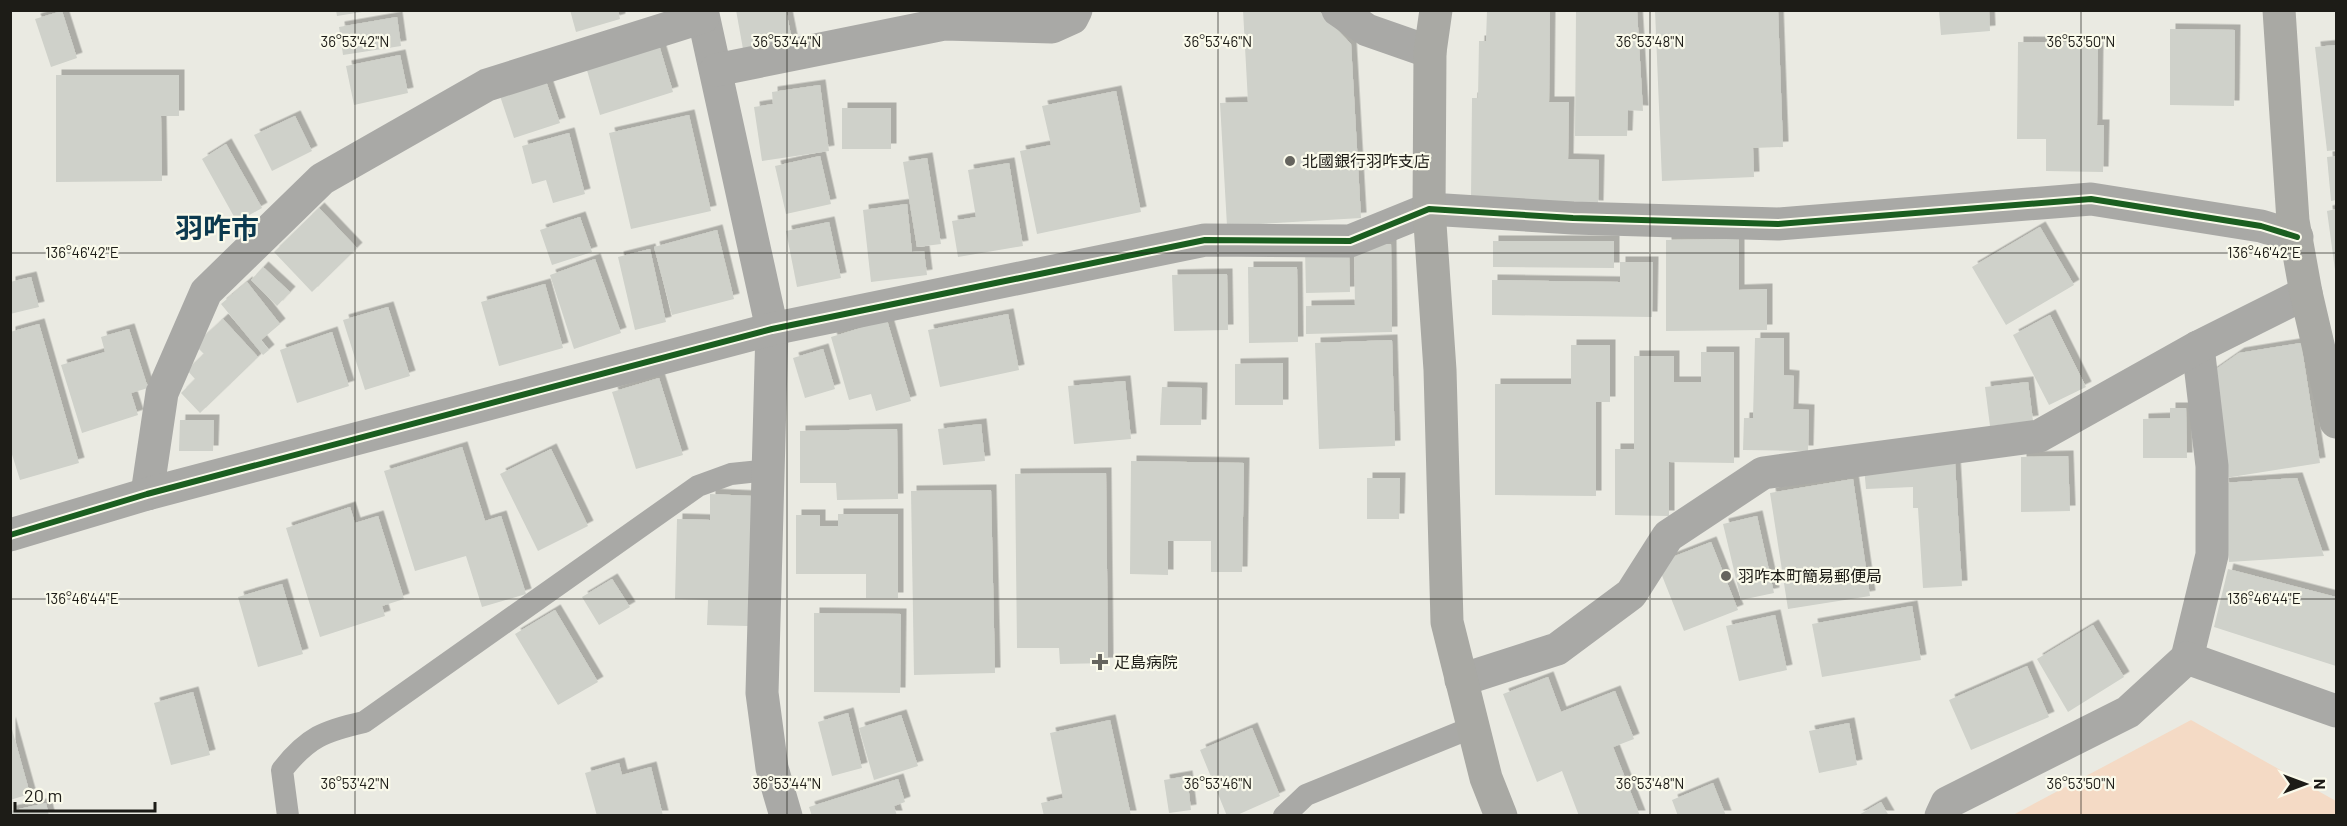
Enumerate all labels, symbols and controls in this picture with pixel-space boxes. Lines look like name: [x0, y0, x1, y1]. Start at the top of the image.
text: 36°53'42"N: [321, 32, 389, 50]
text: 36°53'44"N: [753, 32, 821, 50]
text: 36°53'46"N: [1184, 32, 1252, 50]
text: 36°53'48"N: [1616, 32, 1684, 50]
text: 36°53'50"N: [2047, 32, 2115, 50]
place label: 北國銀行羽咋支店: [1302, 151, 1430, 170]
marker: 北國銀行羽咋支店: [1283, 154, 1297, 168]
district label: 羽咋市: [175, 210, 259, 244]
text: 136°46'42"E: [45, 243, 119, 261]
text: 136°46'42"E: [2227, 243, 2301, 261]
place label: 羽咋本町簡易郵便局: [1738, 566, 1882, 585]
marker: 羽咋本町簡易郵便局: [1719, 569, 1733, 583]
text: 136°46'44"E: [45, 589, 119, 607]
text: 136°46'44"E: [2227, 589, 2301, 607]
place label: 疋島病院: [1114, 652, 1178, 671]
marker: 疋島病院: [1091, 653, 1109, 671]
north arrow: [2275, 754, 2335, 814]
text: 36°53'42"N: [321, 774, 389, 792]
text: 36°53'44"N: [753, 774, 821, 792]
text: 36°53'46"N: [1184, 774, 1252, 792]
text: 36°53'48"N: [1616, 774, 1684, 792]
text: 36°53'50"N: [2047, 774, 2115, 792]
scale bar: [15, 775, 154, 813]
text: N: [2311, 779, 2330, 789]
text: 20 m: [24, 784, 62, 806]

